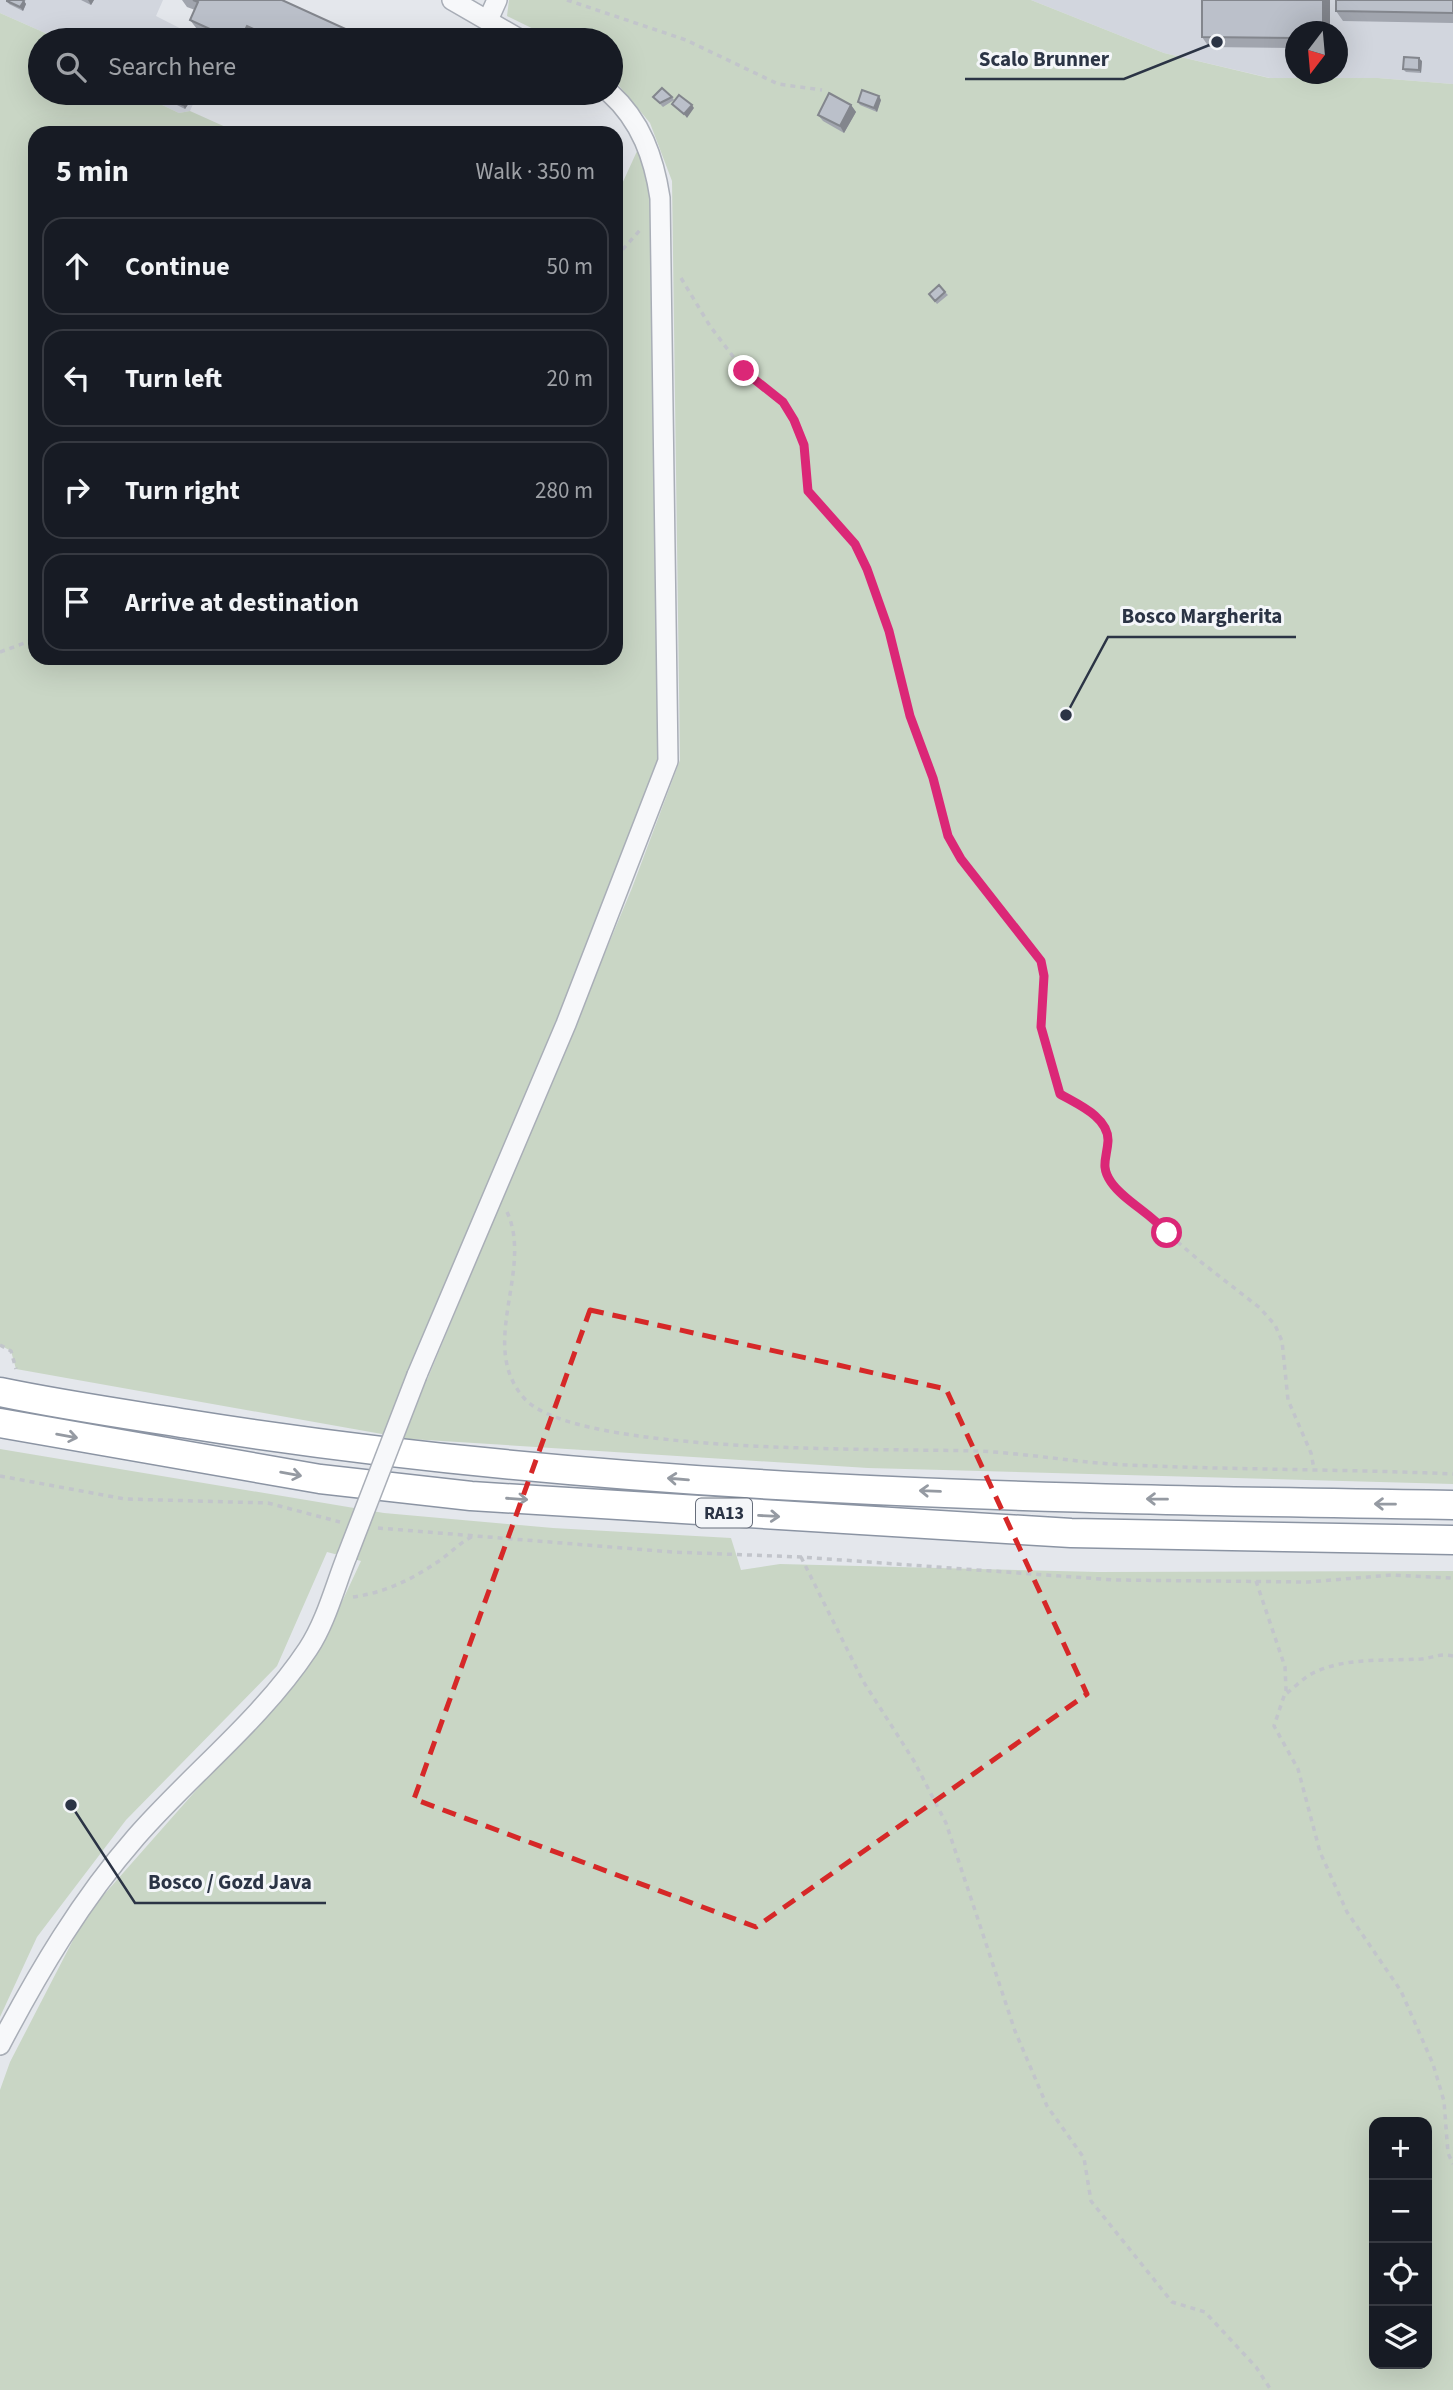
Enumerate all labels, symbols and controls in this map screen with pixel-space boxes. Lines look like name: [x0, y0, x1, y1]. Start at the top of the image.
north arrow: [1285, 21, 1348, 84]
search box: [28, 28, 623, 105]
callout: Scalo Brunner: [965, 37, 1124, 79]
text: Scalo Brunner: [979, 44, 1110, 74]
icon: search: [52, 48, 90, 86]
text: Search here: [108, 48, 236, 85]
text: 5 min: [56, 150, 129, 193]
text: Walk · 350 m: [476, 155, 595, 188]
icon: ahead: [58, 247, 96, 285]
text: Continue: [125, 248, 230, 285]
text: 50 m: [546, 250, 593, 283]
route end: [728, 355, 759, 386]
icon: left: [58, 359, 96, 397]
text: Turn left: [125, 360, 222, 397]
text: 20 m: [546, 362, 593, 395]
icon: right: [58, 471, 96, 509]
text: Turn right: [125, 472, 240, 509]
text: 280 m: [535, 474, 593, 507]
icon: arrive: [58, 583, 96, 621]
text: Arrive at destination: [125, 584, 359, 621]
callout: Bosco Margherita: [1108, 595, 1296, 637]
text: Bosco Margherita: [1122, 601, 1282, 631]
route start: [1151, 1217, 1182, 1248]
one-way arrow: [55, 1429, 78, 1443]
one-way arrow: [279, 1468, 302, 1481]
one-way arrow: [667, 1472, 690, 1485]
one-way arrow: [919, 1485, 942, 1498]
one-way arrow: [506, 1493, 528, 1506]
one-way arrow: [1146, 1493, 1169, 1506]
one-way arrow: [1374, 1497, 1397, 1511]
road number: RA13: [696, 1498, 752, 1528]
one-way arrow: [757, 1509, 780, 1522]
callout: Bosco / Gozd Java: [135, 1861, 326, 1903]
text: Bosco / Gozd Java: [148, 1867, 312, 1897]
map controls: [1369, 2117, 1432, 2369]
button: +: [1369, 2117, 1432, 2180]
button: −: [1369, 2180, 1432, 2243]
button: locate: [1369, 2243, 1432, 2306]
button: layers: [1369, 2306, 1432, 2369]

